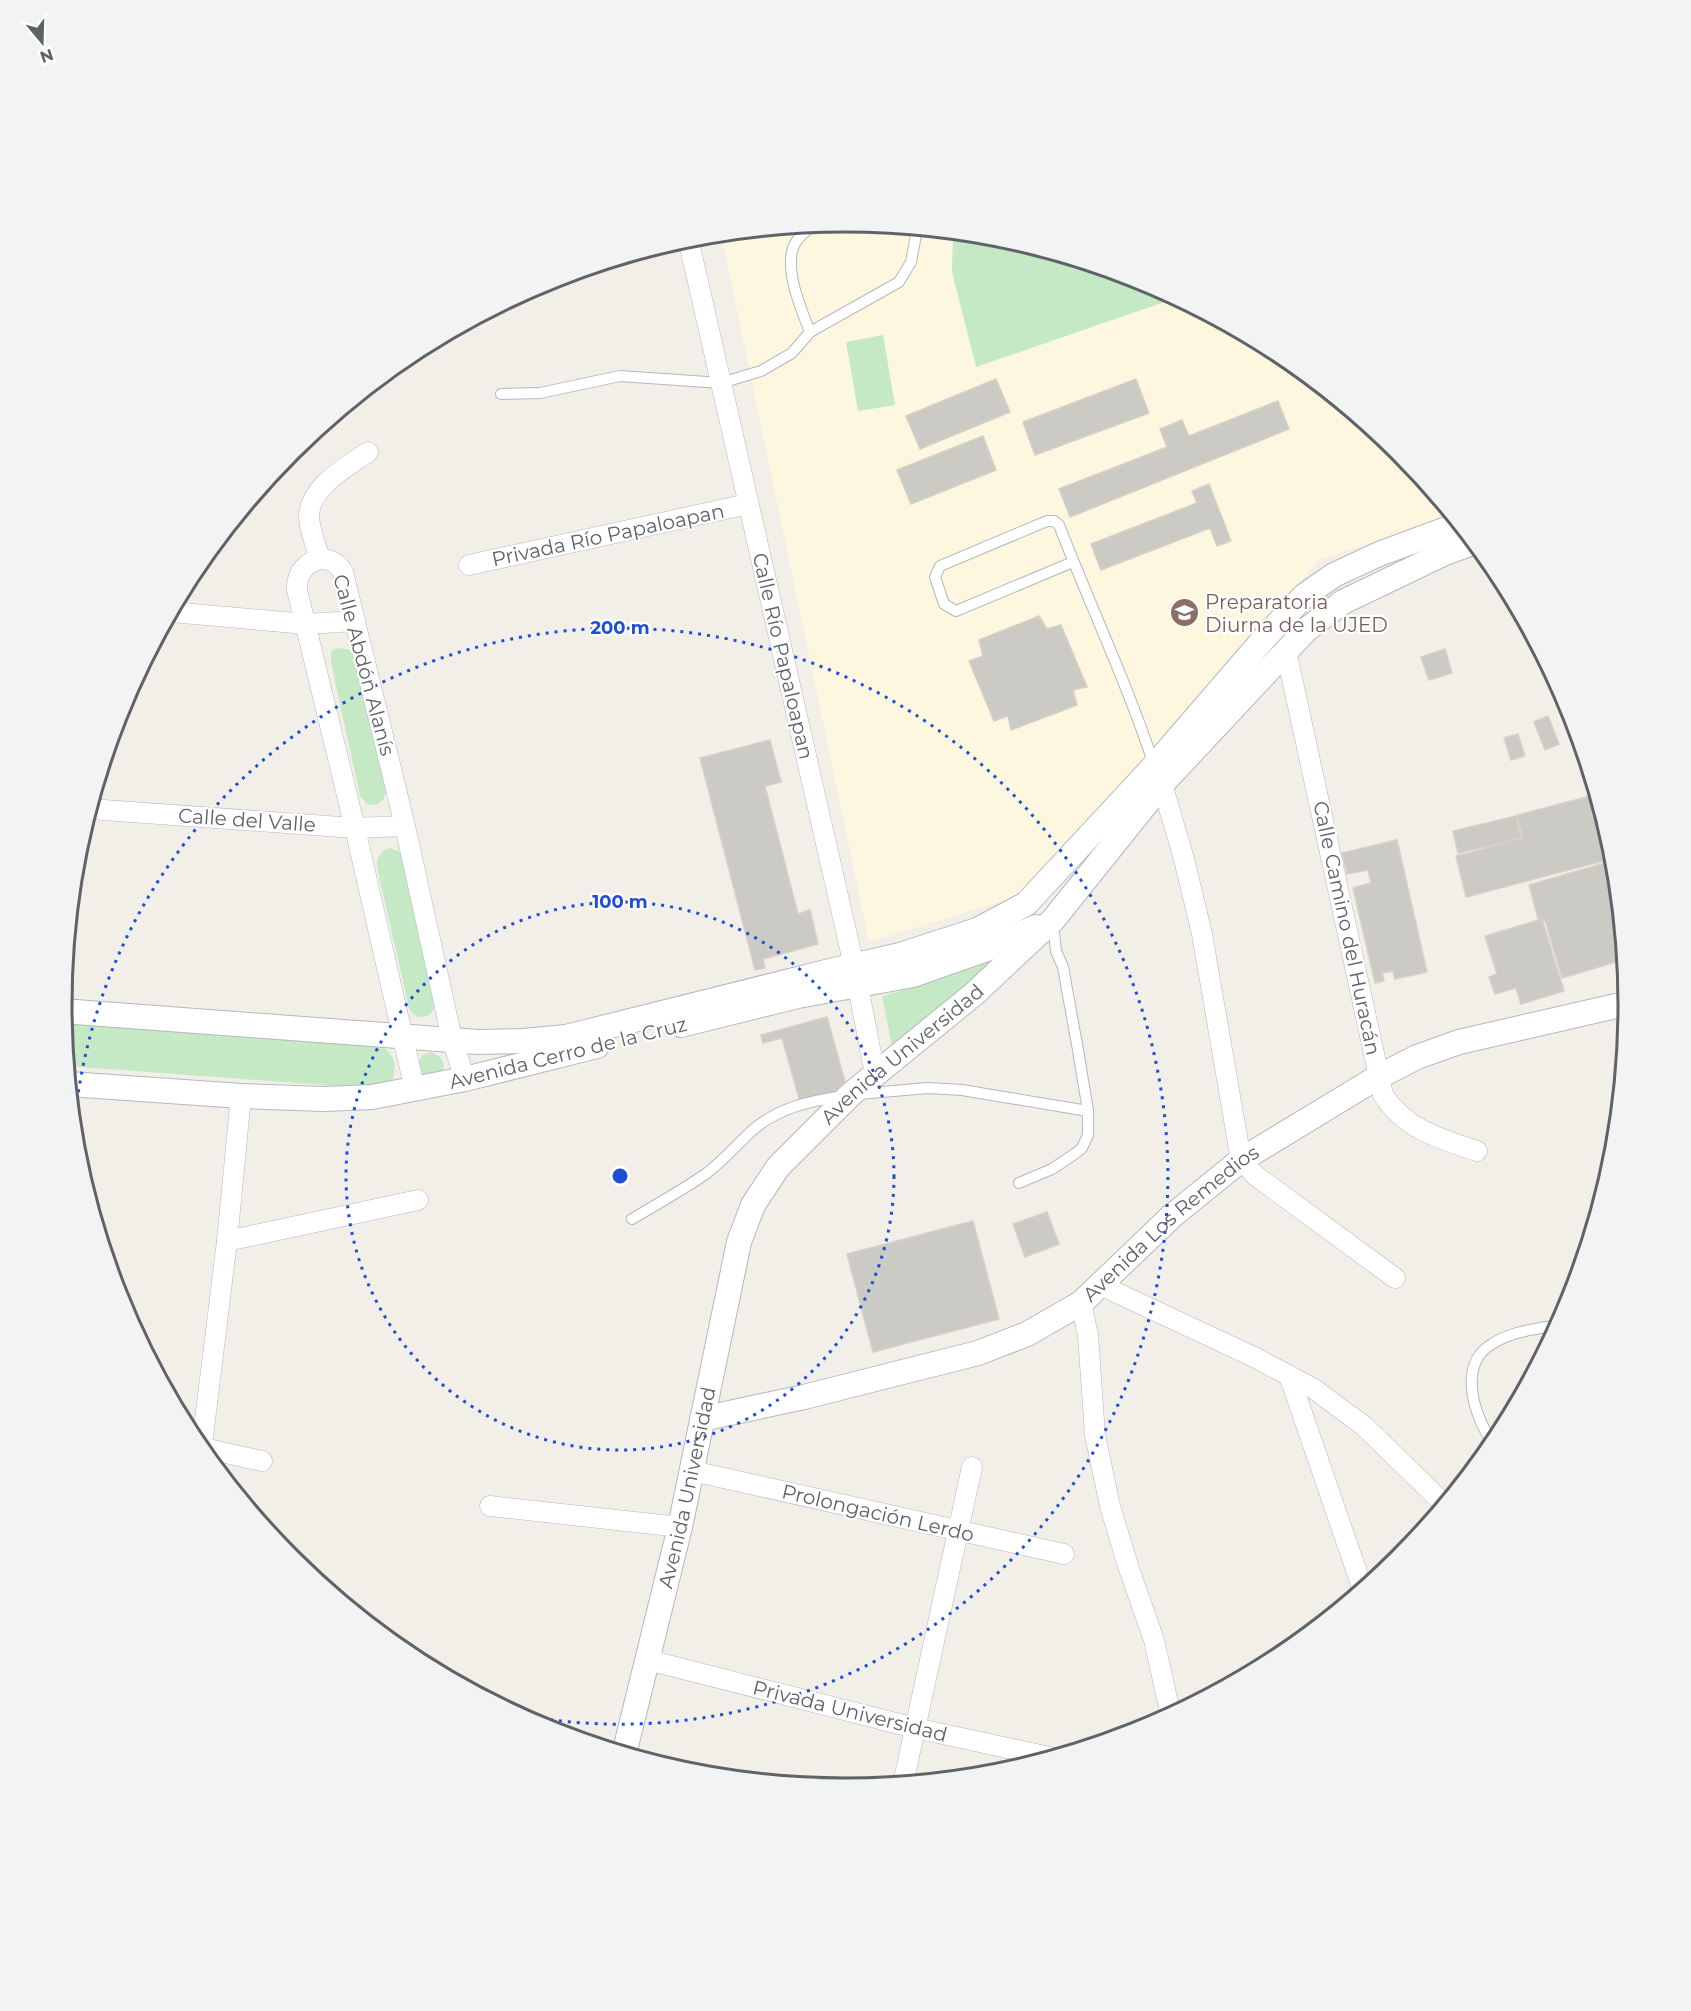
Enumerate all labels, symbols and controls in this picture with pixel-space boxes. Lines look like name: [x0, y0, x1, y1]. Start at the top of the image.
north arrow: [12, 12, 72, 72]
text: N: [38, 45, 56, 67]
street label: Privada Río Papaloapan: [489, 499, 727, 571]
street label: Calle Río Papaloapan: [748, 550, 818, 762]
street label: Calle Abdón Alanís: [328, 572, 400, 759]
place label: Preparatoria Diurna de la UJED: [1205, 590, 1388, 637]
school or university icon: Preparatoria Diurna de la UJED: [1168, 597, 1200, 629]
text: 200 m: [590, 617, 650, 639]
street label: Calle Camino del Huracán: [1308, 799, 1386, 1057]
street label: Calle del Valle: [177, 803, 317, 837]
text: 100 m: [592, 891, 648, 913]
street label: Avenida Universidad: [816, 979, 989, 1129]
street label: Avenida Cerro de la Cruz: [447, 1012, 689, 1094]
street label: Avenida Los Remedios: [1078, 1140, 1263, 1307]
centre of rings: [610, 1166, 630, 1186]
street label: Avenida Universidad: [653, 1385, 721, 1591]
street label: Prolongación Lerdo: [780, 1479, 976, 1547]
street label: Privada Universidad: [750, 1675, 950, 1747]

